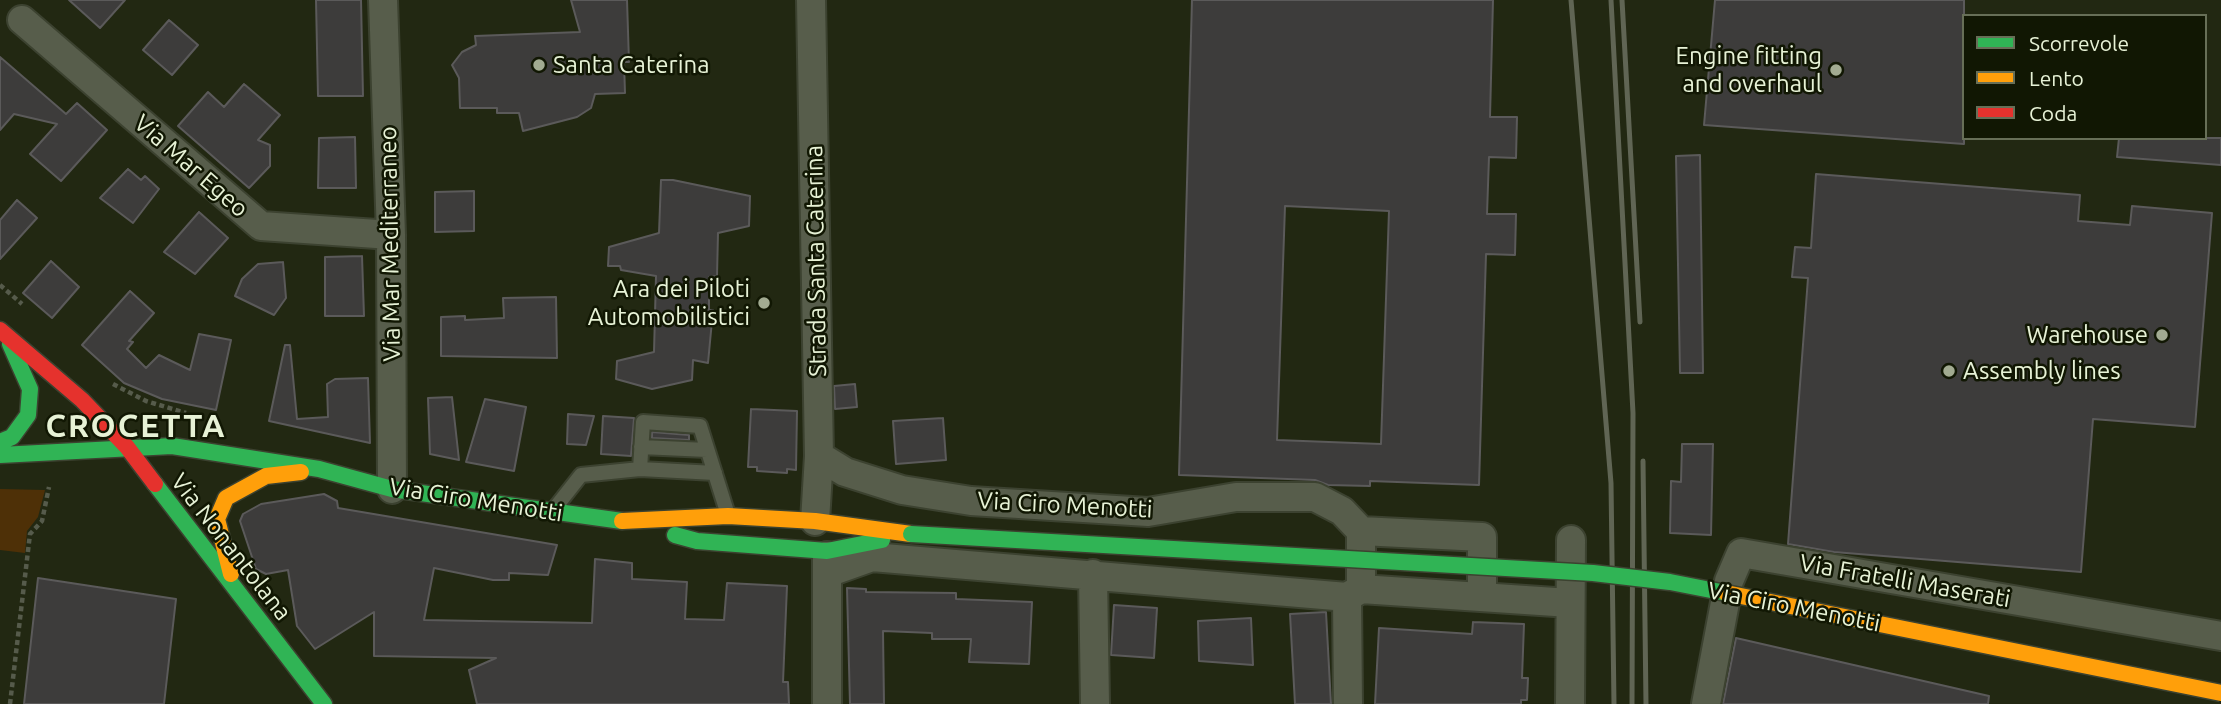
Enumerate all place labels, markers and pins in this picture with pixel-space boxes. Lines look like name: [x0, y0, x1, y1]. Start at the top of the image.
place label: Engine fitting and overhaul: [1676, 42, 1822, 98]
place label: Santa Caterina: [553, 51, 710, 79]
marker: Santa Caterina: [531, 57, 547, 73]
marker: Engine fitting and overhaul: [1828, 62, 1844, 78]
place label: Ara dei Piloti Automobilistici: [588, 275, 750, 331]
marker: Ara dei Piloti Automobilistici: [756, 295, 772, 311]
place label: Warehouse: [2027, 321, 2148, 349]
marker: Warehouse: [2154, 327, 2170, 343]
place label: Assembly lines: [1963, 357, 2121, 385]
marker: Assembly lines: [1941, 363, 1957, 379]

